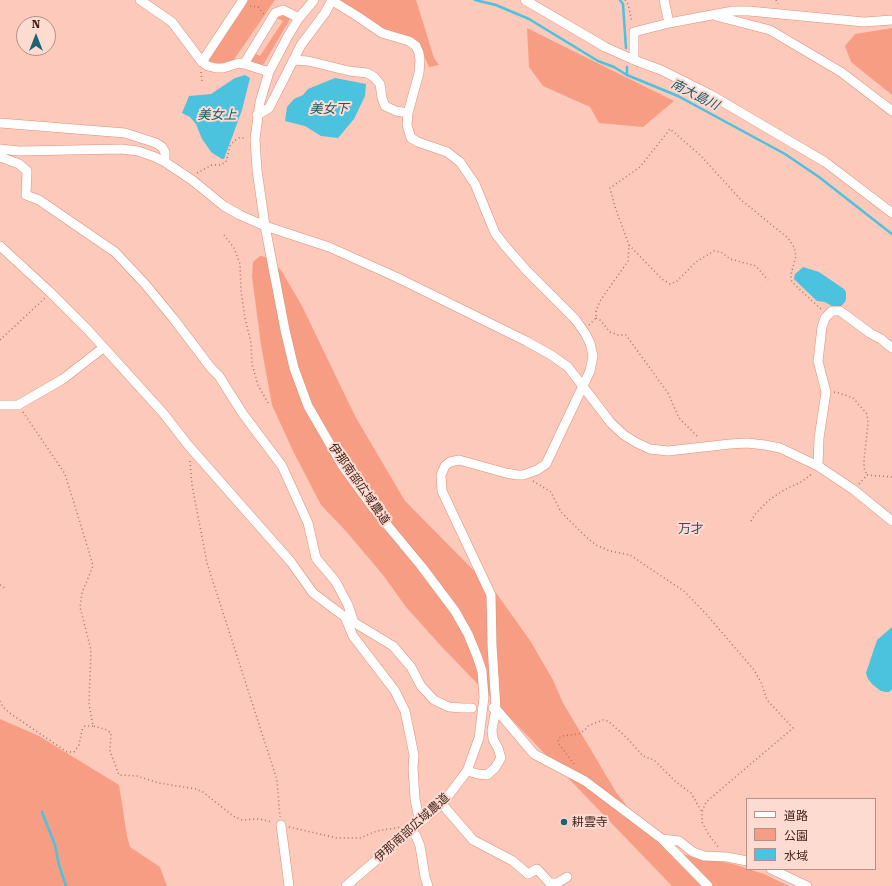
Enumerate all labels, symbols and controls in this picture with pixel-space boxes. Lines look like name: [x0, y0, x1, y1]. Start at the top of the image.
north arrow: [16, 16, 56, 56]
text: N: [32, 18, 40, 31]
water label: 南大島川: [668, 76, 722, 114]
water label: 美女下: [310, 101, 348, 117]
water label: 美女上: [198, 107, 236, 123]
street label: 伊那南部広域農道: [326, 441, 392, 527]
district label: 万才: [678, 521, 704, 537]
street label: 伊那南部広域農道: [372, 791, 452, 865]
legend: [746, 798, 876, 870]
text: 道路: [784, 809, 808, 823]
place label: 耕雲寺: [572, 815, 608, 829]
marker: 耕雲寺: [559, 817, 569, 827]
text: 公園: [784, 829, 808, 843]
text: 水域: [784, 849, 808, 863]

